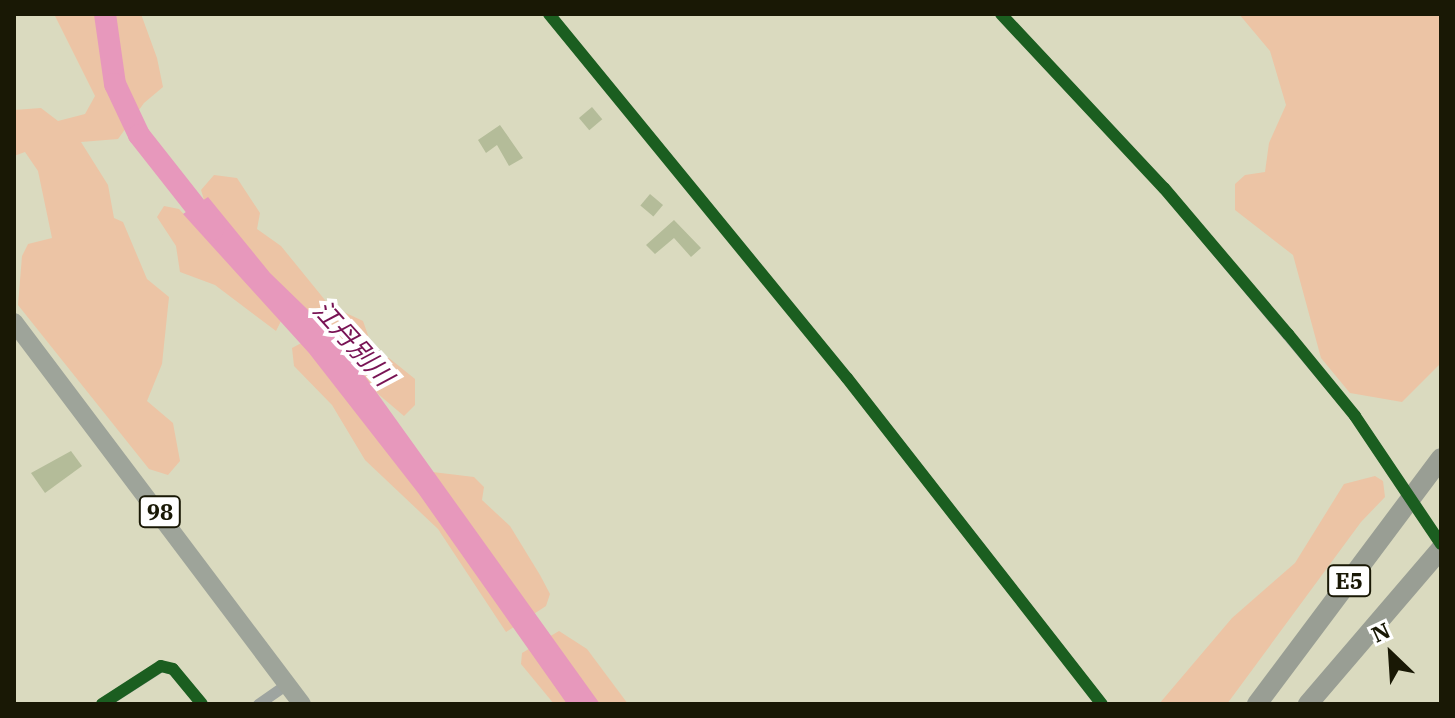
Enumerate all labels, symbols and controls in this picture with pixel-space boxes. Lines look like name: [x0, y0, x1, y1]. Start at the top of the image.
water label: 江丹別川: [307, 294, 399, 392]
road number: 98: [138, 494, 182, 530]
road number: E5: [1327, 563, 1371, 599]
north arrow: [1351, 614, 1431, 694]
text: N: [1367, 615, 1395, 649]

